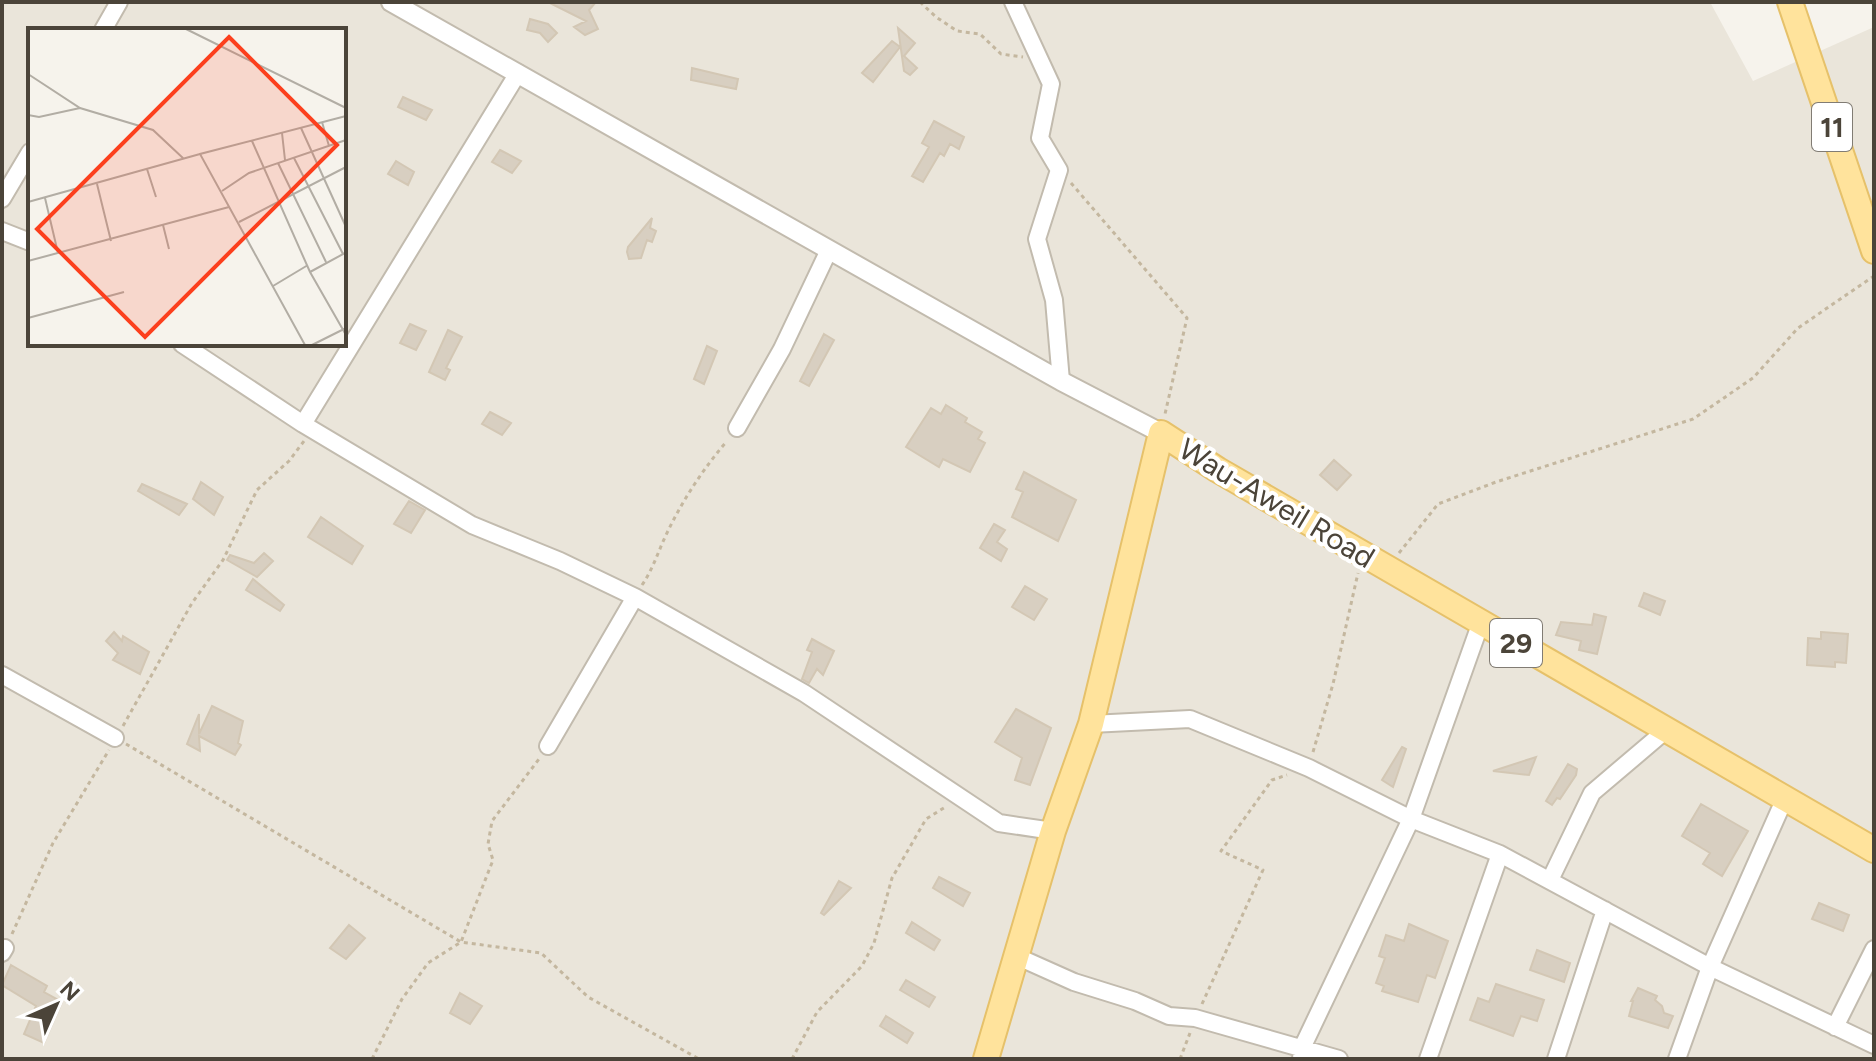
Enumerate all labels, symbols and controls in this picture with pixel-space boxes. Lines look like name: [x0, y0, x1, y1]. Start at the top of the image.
inset map: [28, 28, 346, 346]
road number: 11: [1812, 103, 1852, 151]
street label: Wau-Aweil Road: [1172, 430, 1382, 576]
road number: 29: [1490, 619, 1542, 667]
north arrow: [16, 965, 96, 1045]
text: N: [54, 976, 85, 1007]

